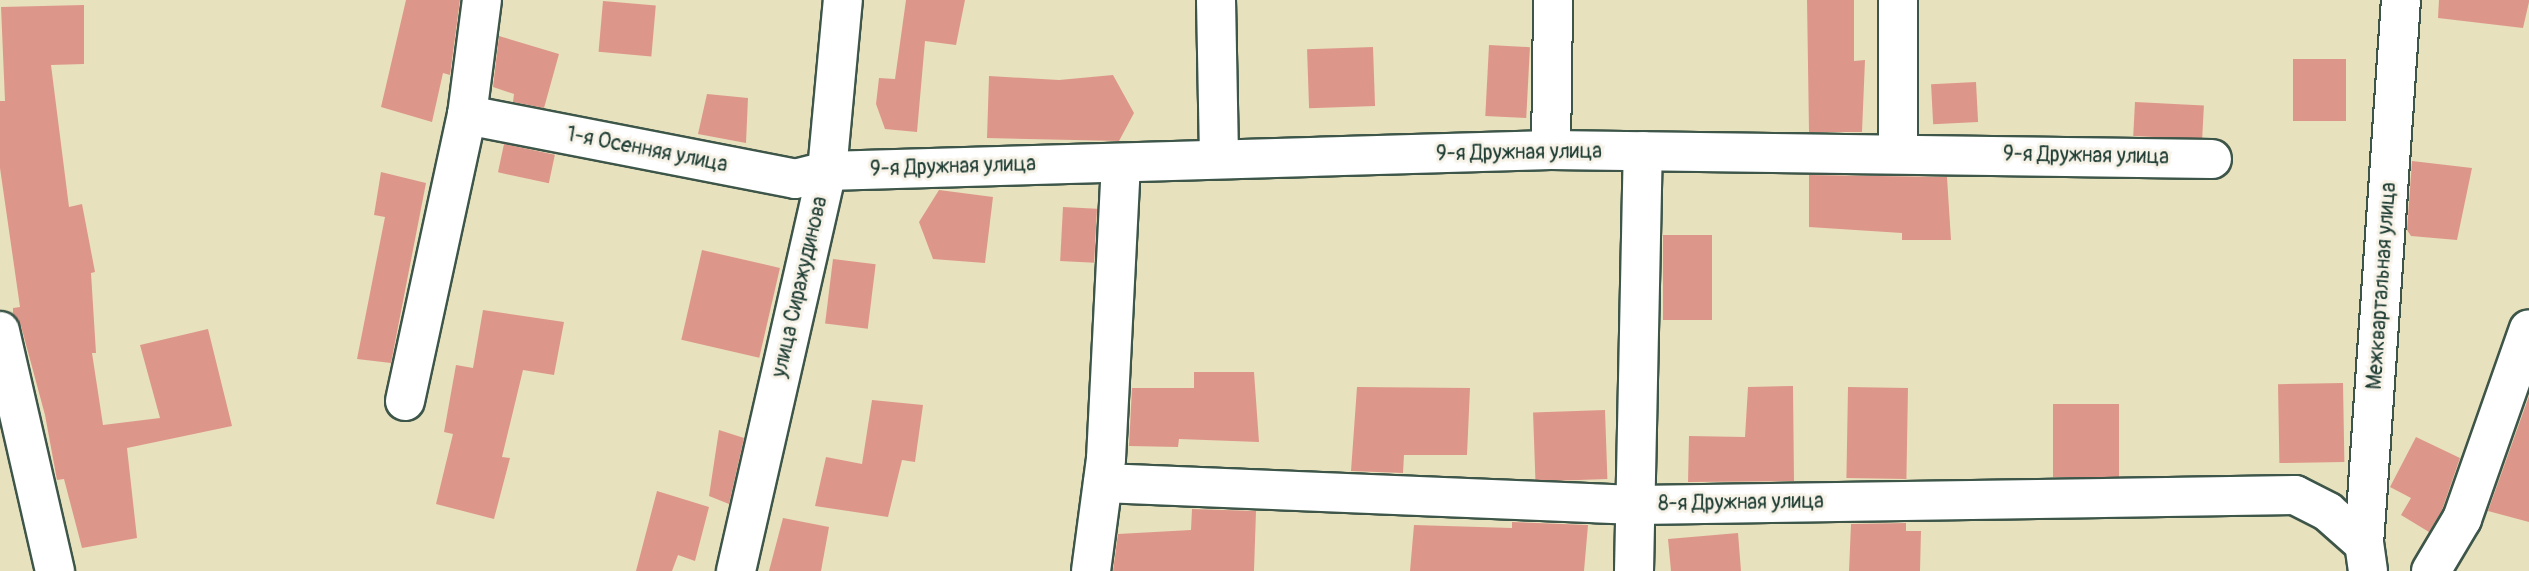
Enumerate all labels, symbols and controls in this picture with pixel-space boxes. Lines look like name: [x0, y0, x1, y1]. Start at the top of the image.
street label: 1-я Осенняя улица: [564, 122, 730, 178]
street label: 9-я Дружная улица: [1436, 139, 1602, 167]
street label: 9-я Дружная улица: [2003, 142, 2169, 170]
street label: 9-я Дружная улица: [870, 152, 1036, 182]
street label: Межквартальная улица: [2362, 182, 2402, 390]
street label: улица Сиражудинова: [767, 194, 833, 380]
street label: 8-я Дружная улица: [1658, 489, 1824, 517]

